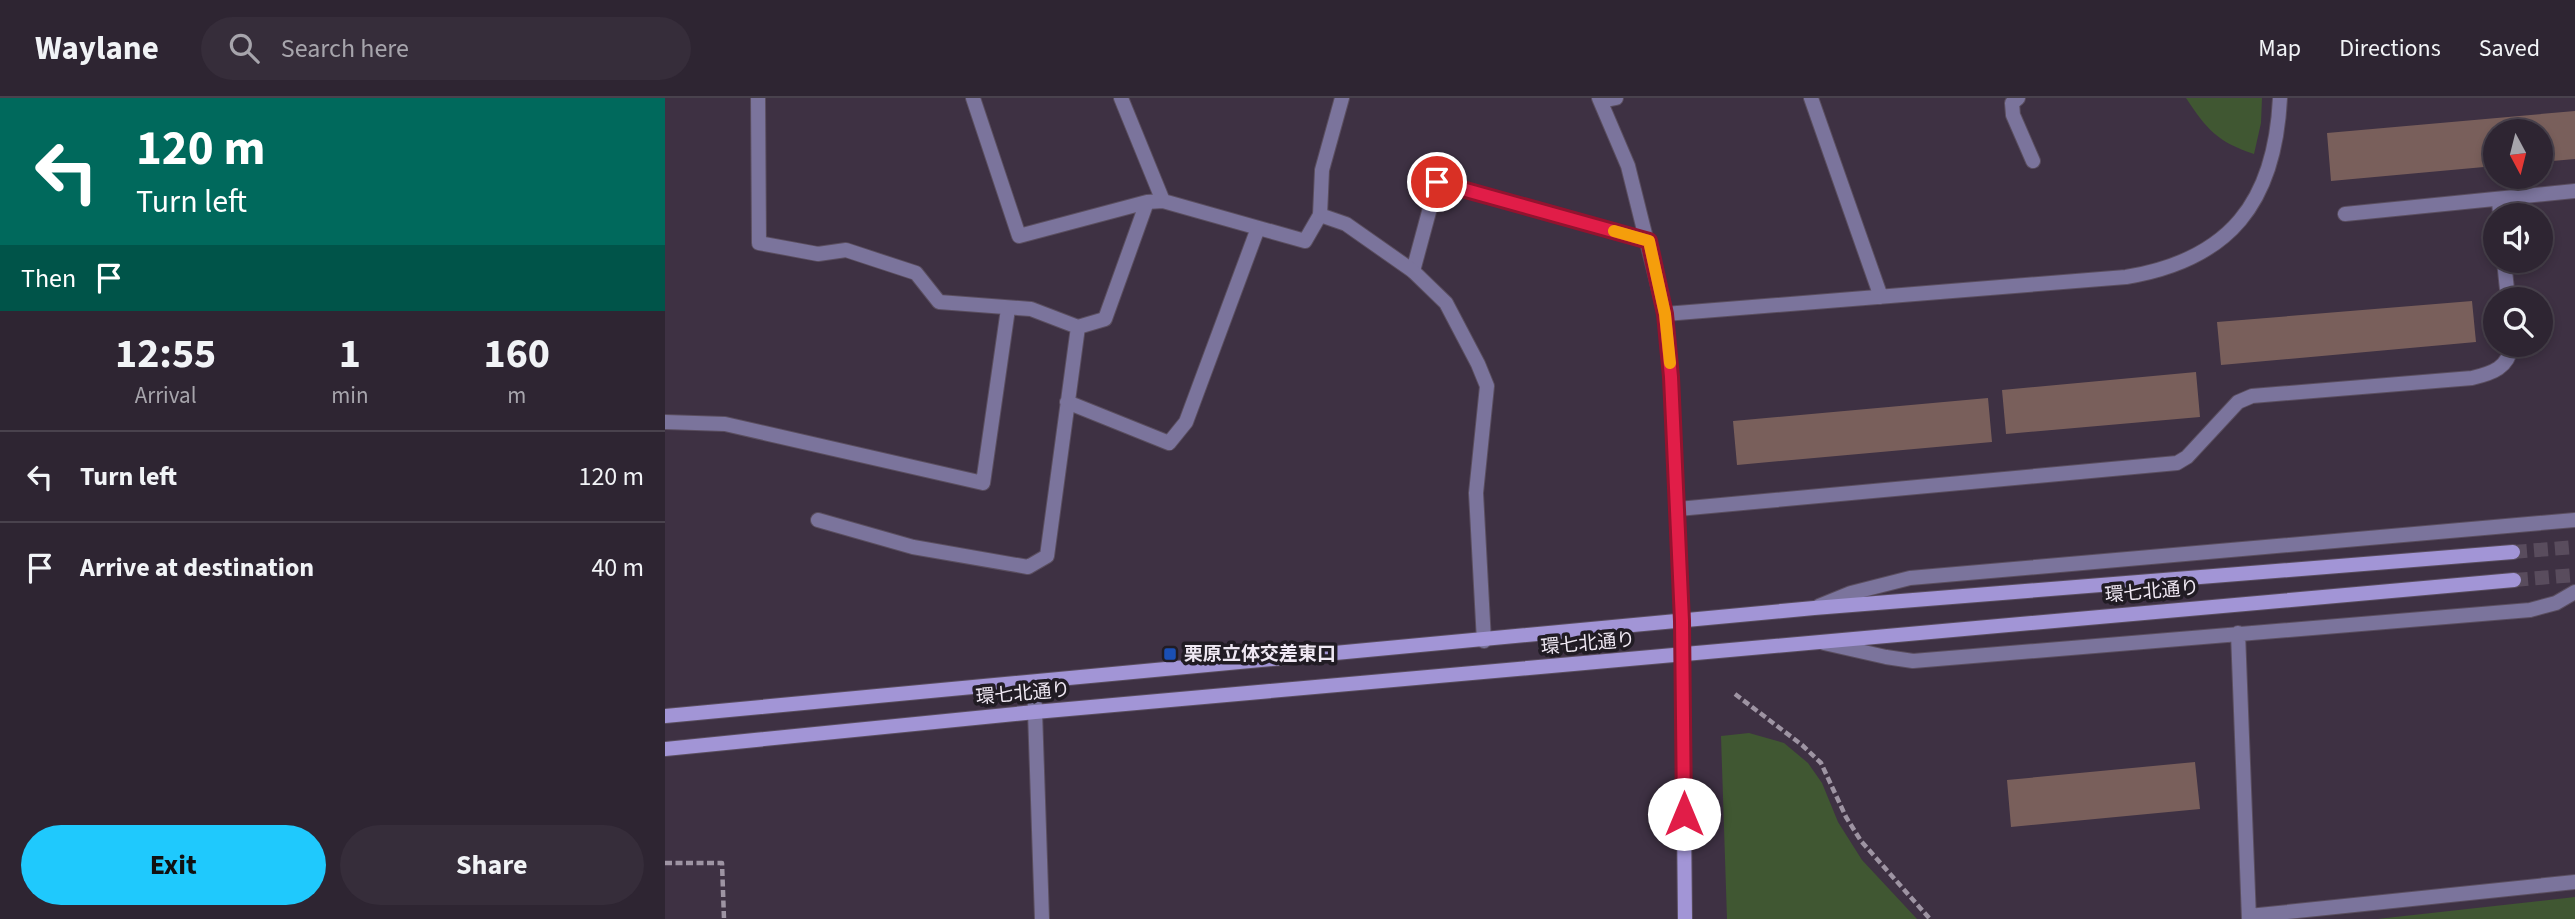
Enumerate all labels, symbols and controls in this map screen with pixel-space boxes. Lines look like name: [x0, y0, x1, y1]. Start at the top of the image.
search box: [201, 17, 691, 80]
text: Waylane: [35, 25, 159, 72]
icon: search: [225, 29, 263, 67]
text: Search here: [281, 30, 409, 67]
text: Map: [2258, 31, 2301, 66]
text: Directions: [2339, 31, 2441, 66]
text: Saved: [2479, 31, 2540, 66]
text: 120 m: [136, 114, 265, 184]
north arrow: [2483, 119, 2553, 189]
map controls: [2483, 119, 2553, 357]
icon: left: [21, 126, 112, 217]
pin: [1407, 152, 1467, 212]
icon: arrive: [1418, 163, 1456, 201]
text: Turn left: [136, 179, 247, 225]
button: sound: [2483, 203, 2553, 273]
icon: arrive: [90, 259, 128, 297]
text: Then: [21, 260, 76, 297]
button: search: [2483, 287, 2553, 357]
text: 12:55: [115, 324, 216, 384]
text: 1: [339, 324, 361, 384]
text: 160: [483, 324, 550, 384]
text: Arrival: [135, 379, 197, 412]
text: min: [331, 379, 369, 412]
text: m: [507, 379, 526, 412]
icon: left: [21, 458, 59, 496]
text: Turn left: [80, 458, 177, 495]
text: 120 m: [578, 458, 644, 495]
icon: arrive: [21, 549, 59, 587]
text: Arrive at destination: [80, 549, 314, 586]
text: 40 m: [591, 549, 644, 586]
street label: 環七北通り: [2103, 574, 2201, 610]
street label: 環七北通り: [1539, 626, 1637, 662]
place label: 栗原立体交差東口: [1184, 641, 1336, 668]
marker: 栗原立体交差東口: [1162, 646, 1178, 662]
street label: 環七北通り: [974, 676, 1072, 712]
position arrow: [1647, 777, 1721, 851]
button: Exit: [21, 825, 326, 905]
button: Share: [340, 825, 644, 905]

